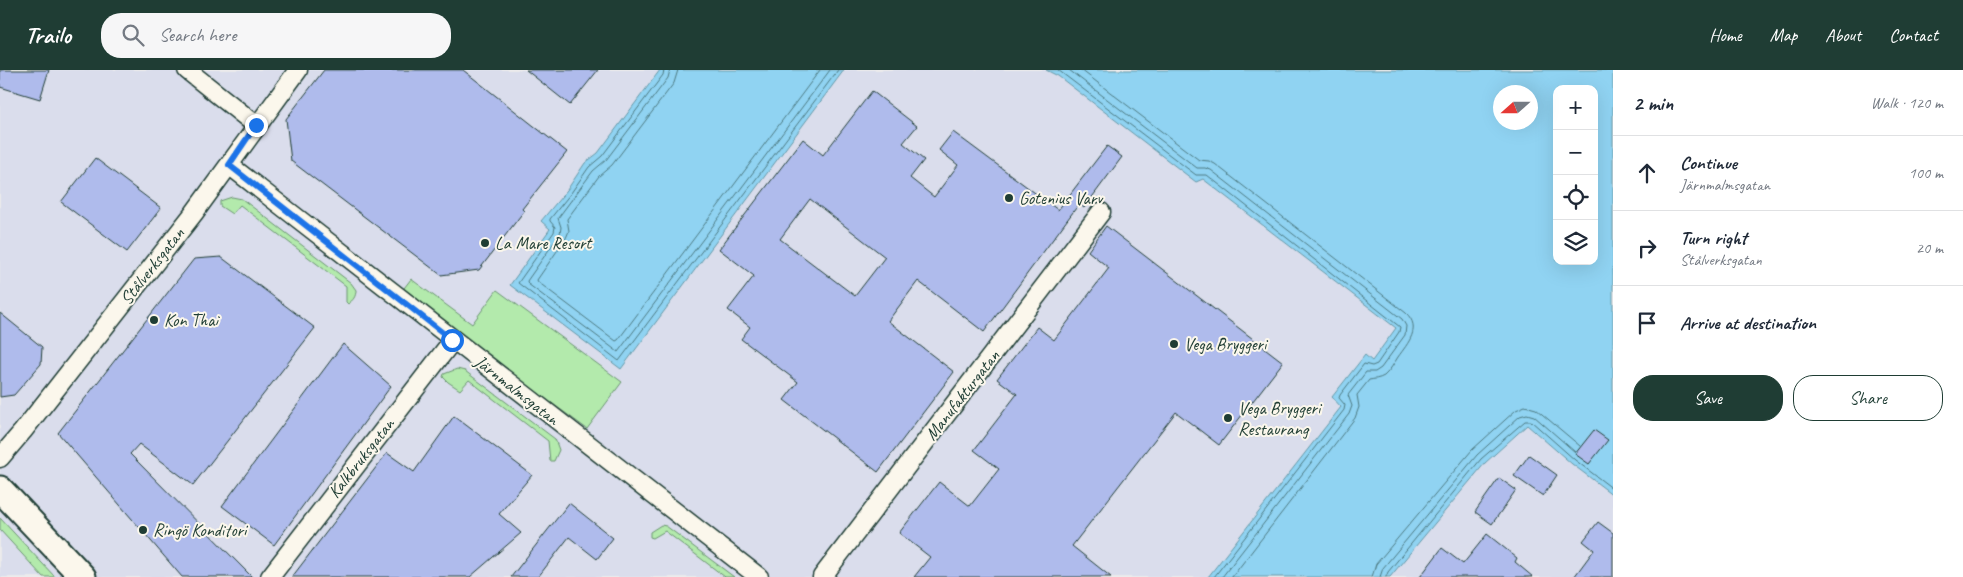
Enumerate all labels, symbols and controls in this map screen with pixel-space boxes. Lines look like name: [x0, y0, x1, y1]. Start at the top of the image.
search box: [101, 13, 451, 58]
text: Trailo: [25, 20, 71, 50]
icon: search: [119, 21, 147, 49]
text: Search here: [159, 23, 236, 47]
text: Home: [1709, 24, 1742, 46]
text: Map: [1770, 24, 1797, 46]
text: About: [1825, 24, 1861, 46]
text: Contact: [1889, 24, 1938, 46]
north arrow: [1493, 85, 1538, 130]
map controls: [1553, 85, 1598, 265]
button: +: [1553, 85, 1598, 130]
text: 2 min: [1633, 90, 1673, 116]
text: Walk · 120 m: [1871, 93, 1943, 113]
route end: [245, 114, 268, 137]
button: −: [1553, 130, 1598, 175]
text: Continue: [1680, 151, 1737, 175]
icon: ahead: [1633, 159, 1661, 187]
text: 100 m: [1909, 163, 1943, 183]
button: locate: [1553, 175, 1598, 220]
text: Järnmalmsgatan: [1680, 175, 1770, 195]
place label: Gotenius Varv: [1019, 187, 1104, 209]
marker: Gotenius Varv: [1003, 192, 1015, 204]
button: layers: [1553, 220, 1598, 265]
street label: Stålverksgatan: [115, 222, 190, 309]
text: Turn right: [1680, 226, 1747, 250]
place label: La Mare Resort: [495, 232, 593, 254]
icon: right: [1633, 234, 1661, 262]
marker: La Mare Resort: [479, 237, 491, 249]
text: 20 m: [1916, 238, 1943, 258]
text: Stålverksgatan: [1680, 250, 1762, 270]
place label: Kon Thai: [164, 309, 221, 331]
icon: arrive: [1633, 309, 1661, 337]
text: Arrive at destination: [1680, 311, 1816, 335]
marker: Kon Thai: [148, 314, 160, 326]
route start: [441, 329, 464, 352]
place label: Vega Bryggeri: [1184, 333, 1269, 355]
marker: Vega Bryggeri: [1168, 338, 1180, 350]
street label: Manufakturgatan: [920, 345, 1005, 445]
street label: Järnmalmsgatan: [470, 350, 564, 430]
button: Save: [1633, 375, 1783, 421]
button: Share: [1793, 375, 1943, 421]
place label: Vega Bryggeri Restaurang: [1238, 397, 1323, 440]
marker: Vega Bryggeri Restaurang: [1222, 412, 1234, 424]
street label: Kalkbruksgatan: [323, 413, 399, 502]
place label: Ringö Konditori: [153, 519, 249, 541]
marker: Ringö Konditori: [137, 524, 149, 536]

